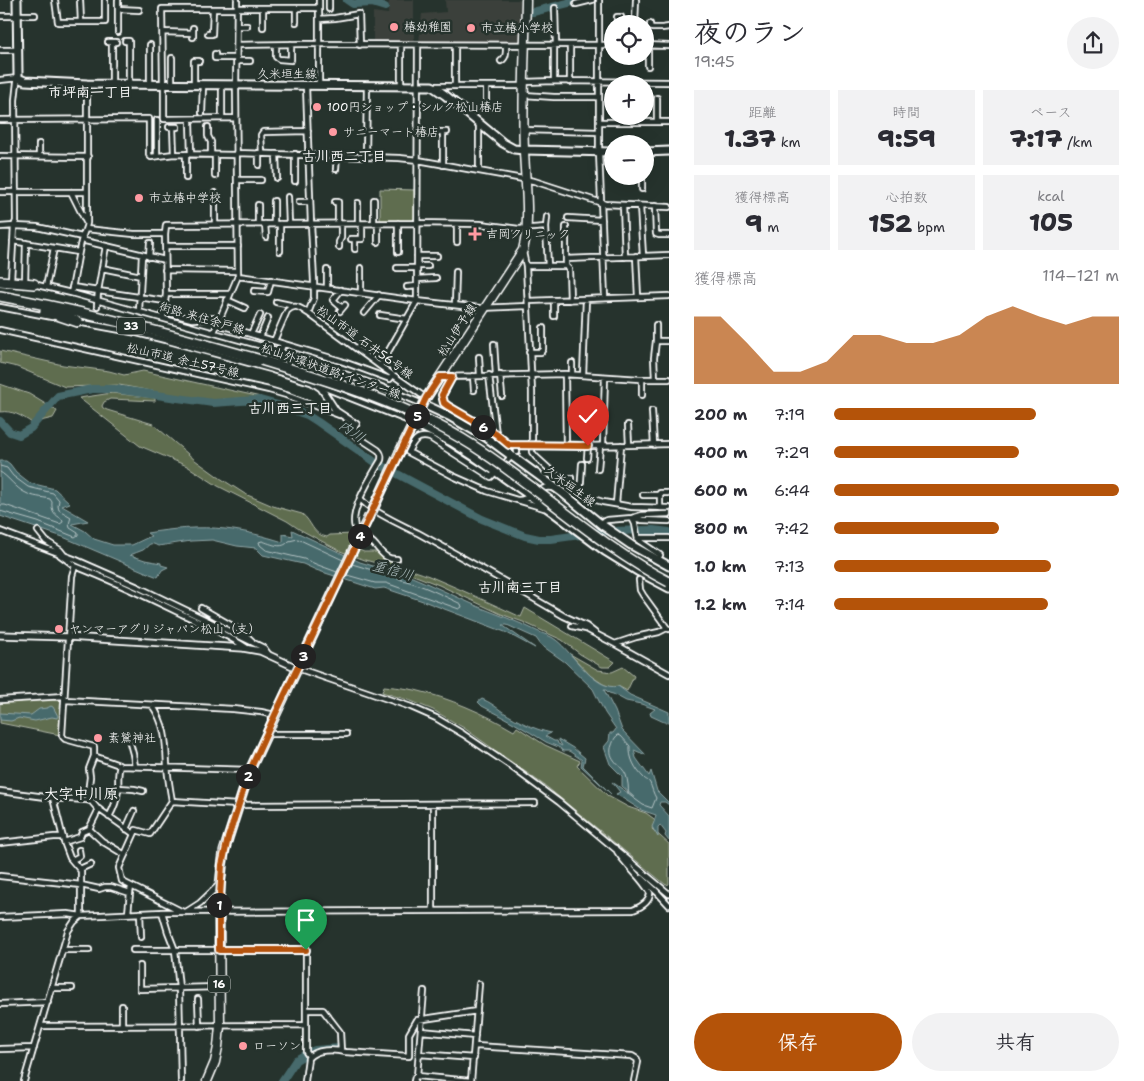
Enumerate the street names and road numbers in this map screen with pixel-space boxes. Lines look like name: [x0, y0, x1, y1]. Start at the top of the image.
street label: 久米垣生線: [257, 66, 317, 82]
street label: 街路 来住余戸線: [157, 298, 247, 338]
street label: 松山伊予線: [434, 300, 480, 360]
street label: 松山市道 石井56号線: [314, 302, 416, 382]
road number: 33: [117, 318, 145, 334]
street label: 松山市道 余土57号線: [125, 339, 241, 381]
street label: 松山外環状道路;インター線: [259, 340, 403, 402]
street label: 久米垣生線: [541, 462, 599, 510]
road number: 16: [208, 976, 230, 992]

